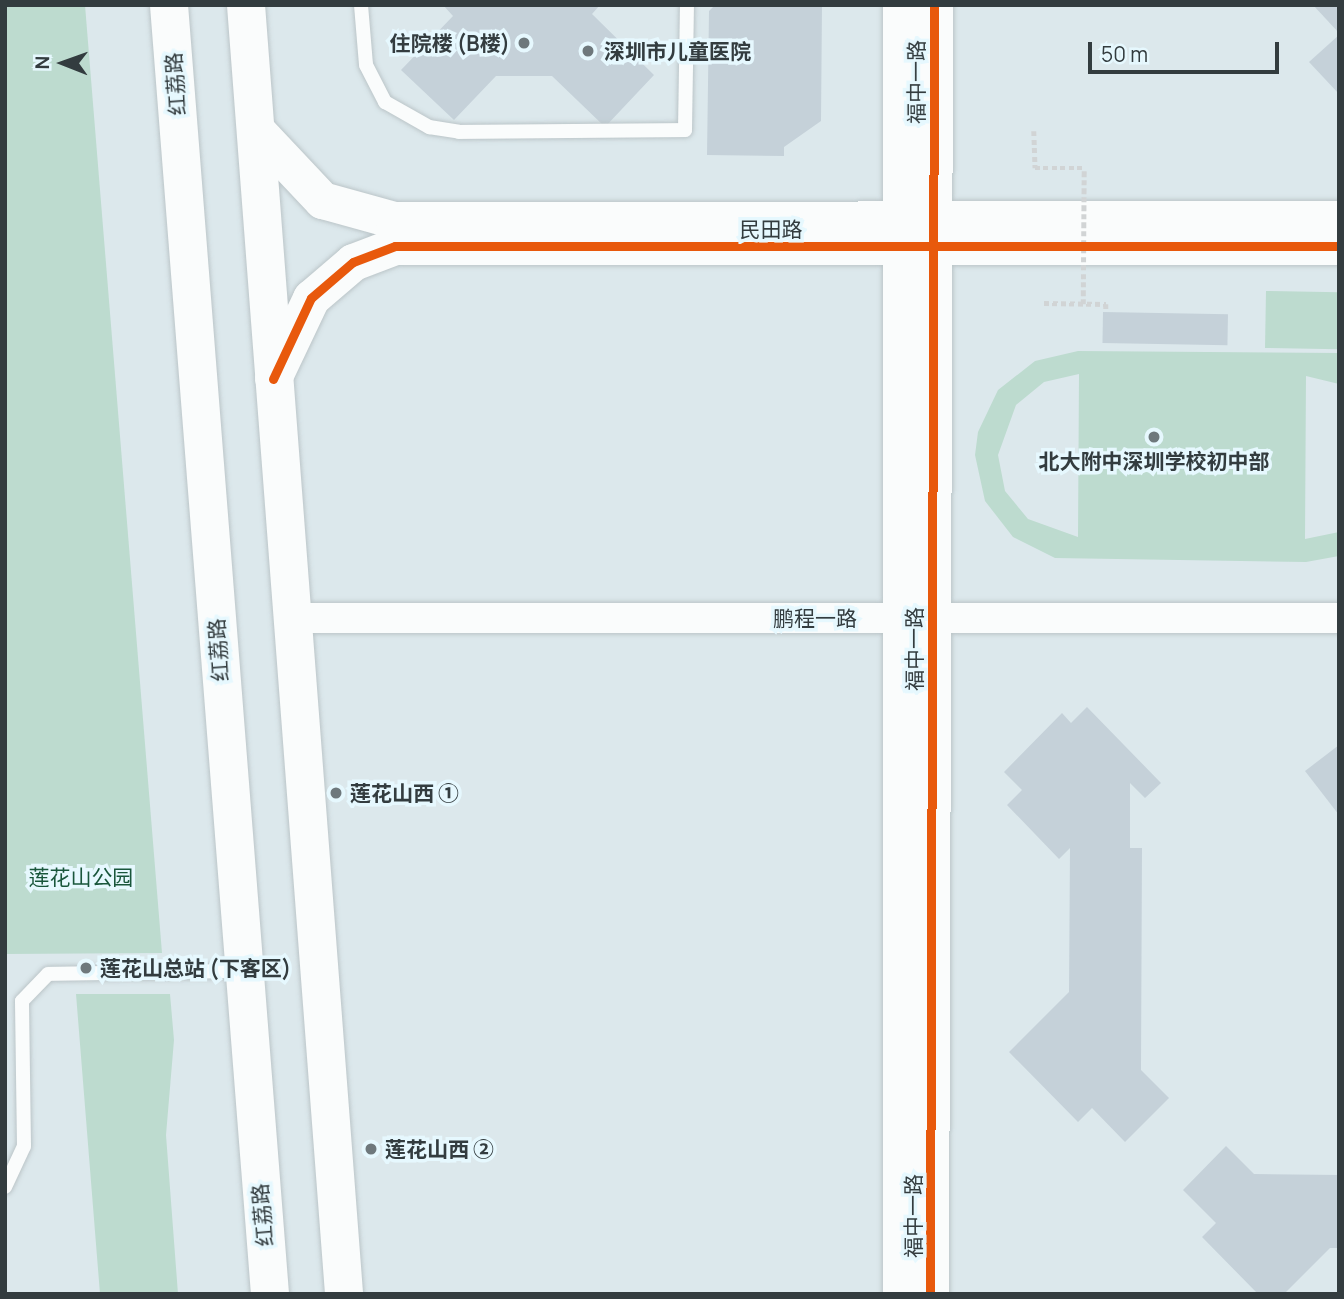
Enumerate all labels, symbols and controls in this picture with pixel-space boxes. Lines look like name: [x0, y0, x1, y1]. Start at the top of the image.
north arrow: [28, 28, 98, 98]
scale bar: [1092, 28, 1283, 72]
place label: 住院楼 (B楼): [390, 30, 510, 56]
marker: 住院楼 (B楼): [516, 35, 532, 51]
place label: 深圳市儿童医院: [604, 38, 751, 64]
street label: 福中一路: [903, 40, 929, 124]
text: 50 m: [1101, 40, 1148, 68]
marker: 深圳市儿童医院: [578, 41, 598, 61]
street label: 红荔路: [160, 52, 190, 116]
text: N: [29, 56, 55, 70]
street label: 民田路: [740, 216, 802, 242]
marker: 北大附中深圳学校初中部: [1146, 429, 1162, 445]
place label: 北大附中深圳学校初中部: [1039, 448, 1269, 474]
street label: 鹏程一路: [773, 605, 857, 631]
street label: 福中一路: [901, 607, 927, 691]
street label: 红荔路: [203, 618, 233, 682]
place label: 莲花山西 ①: [350, 780, 459, 806]
marker: 莲花山西 ①: [328, 785, 344, 801]
park label: 莲花山公园: [29, 864, 133, 890]
place label: 莲花山总站 (下客区): [100, 955, 291, 981]
marker: 莲花山总站 (下客区): [78, 960, 94, 976]
place label: 莲花山西 ②: [385, 1136, 494, 1162]
marker: 莲花山西 ②: [363, 1141, 379, 1157]
street label: 福中一路: [900, 1174, 926, 1258]
street label: 红荔路: [247, 1183, 277, 1247]

